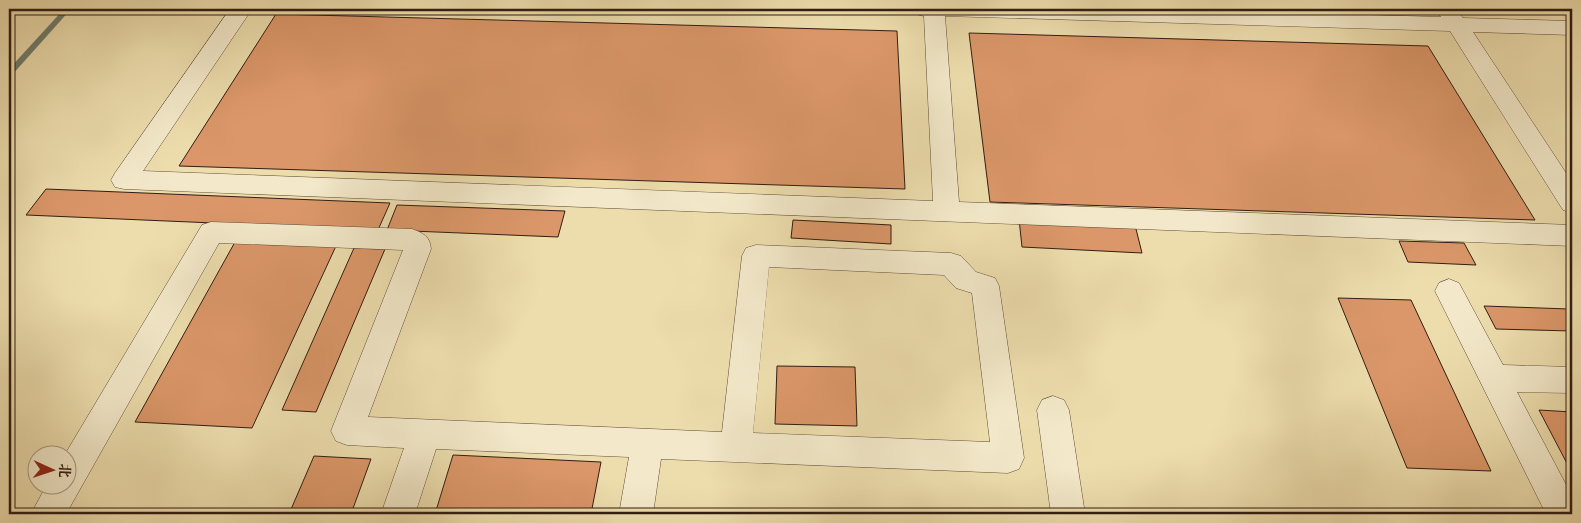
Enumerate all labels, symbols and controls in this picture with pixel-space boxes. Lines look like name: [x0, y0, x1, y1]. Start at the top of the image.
north arrow: [28, 446, 78, 496]
text: 北: [57, 463, 72, 478]

